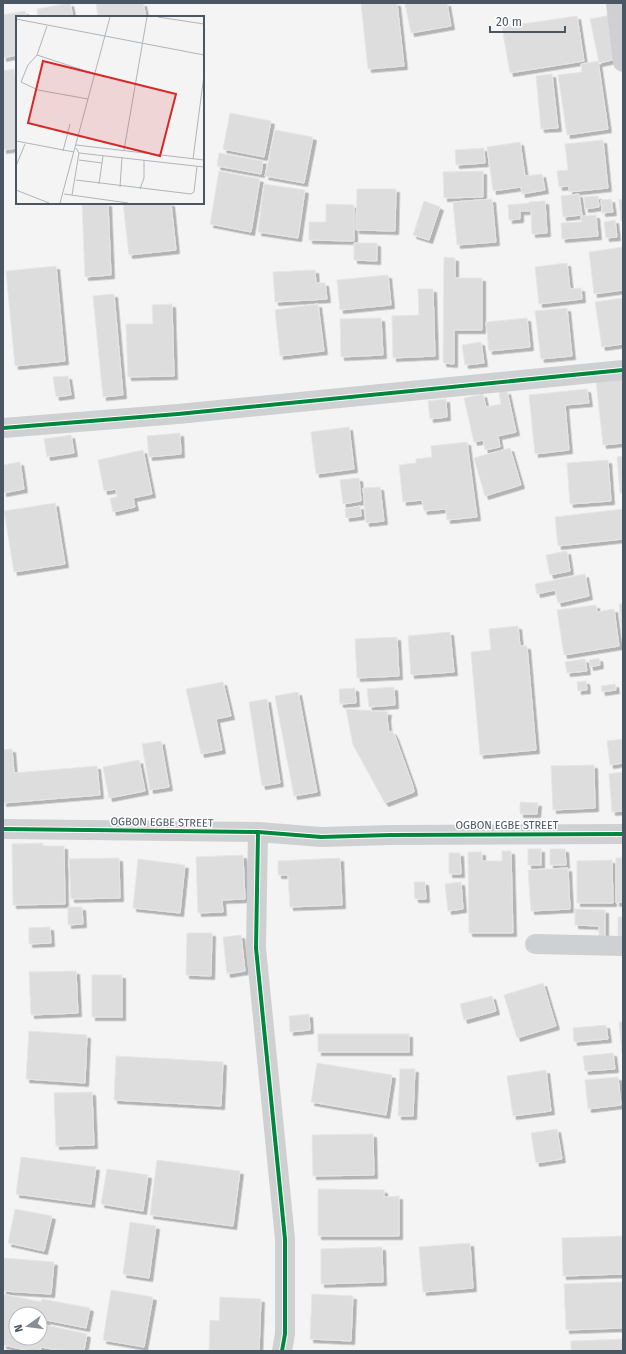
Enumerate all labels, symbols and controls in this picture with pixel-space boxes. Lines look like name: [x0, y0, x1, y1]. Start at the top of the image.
scale bar: [490, 8, 565, 34]
text: 20 m: [496, 15, 522, 29]
inset map: [16, 16, 204, 204]
street label: OGBON EGBE STREET: [110, 815, 214, 830]
street label: OGBON EGBE STREET: [455, 819, 559, 832]
north arrow: [8, 1306, 48, 1346]
text: N: [12, 1323, 26, 1333]

